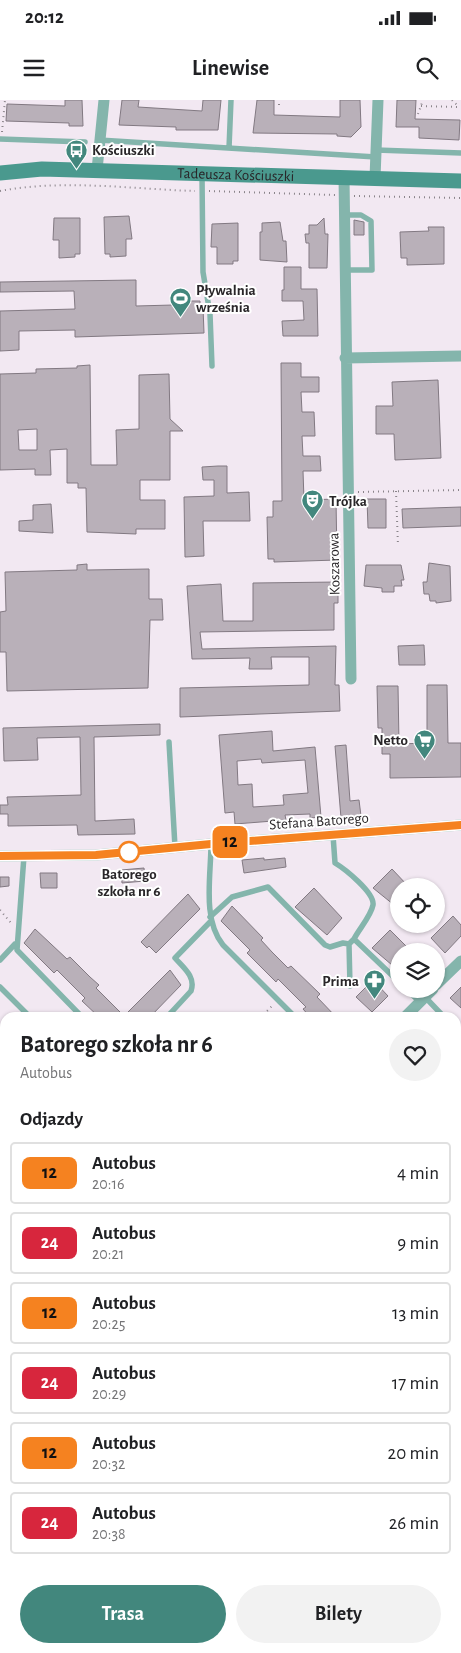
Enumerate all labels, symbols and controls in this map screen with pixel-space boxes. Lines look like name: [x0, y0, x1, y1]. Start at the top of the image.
text: 20:12: [25, 8, 64, 27]
icon: menu: [20, 54, 48, 82]
icon: search: [413, 54, 441, 82]
text: Linewise: [192, 57, 269, 79]
bus stop icon: Kościuszki: [64, 138, 88, 169]
place label: Kościuszki: [92, 143, 155, 158]
street label: Tadeusza Kościuszki: [177, 166, 294, 184]
place label: Pływalnia września: [196, 283, 256, 315]
sports icon: Pływalnia września: [168, 287, 192, 318]
theatre icon: Trójka: [301, 489, 325, 520]
place label: Trójka: [329, 494, 367, 509]
street label: Koszarowa: [326, 533, 343, 595]
supermarket icon: Netto: [412, 728, 436, 759]
place label: Netto: [373, 733, 408, 748]
street label: Stefana Batorego: [269, 811, 369, 832]
line badge: 12: [208, 826, 252, 858]
text: 12: [223, 833, 237, 851]
marker: Batorego szkoła nr 6: [118, 841, 140, 863]
place label: Batorego szkoła nr 6: [97, 867, 161, 899]
map controls: [390, 878, 445, 998]
button: locate: [390, 878, 445, 933]
button: layers: [390, 943, 445, 998]
pharmacy icon: Prima: [363, 969, 387, 1000]
place label: Prima: [322, 974, 359, 989]
button: heart: [389, 1029, 441, 1081]
text: Batorego szkoła nr 6: [20, 1033, 213, 1057]
text: Autobus: [20, 1065, 72, 1081]
text: Odjazdy: [20, 1110, 83, 1129]
text: Autobus: [92, 1154, 156, 1173]
text: 12: [42, 1164, 57, 1182]
text: 4 min: [397, 1164, 439, 1183]
text: 20:16: [92, 1176, 124, 1192]
text: Autobus: [92, 1224, 156, 1243]
text: 24: [41, 1234, 58, 1252]
text: 9 min: [397, 1234, 439, 1253]
text: 20:21: [92, 1246, 124, 1262]
text: Autobus: [92, 1294, 156, 1313]
text: 12: [42, 1304, 57, 1322]
text: 13 min: [392, 1304, 439, 1323]
text: 20:25: [92, 1316, 125, 1332]
text: Autobus: [92, 1364, 156, 1383]
text: 24: [41, 1374, 58, 1392]
text: 17 min: [392, 1374, 439, 1393]
text: 20:29: [92, 1386, 126, 1402]
text: Autobus: [92, 1434, 156, 1453]
text: 12: [42, 1444, 57, 1462]
text: 20 min: [388, 1444, 439, 1463]
text: 20:32: [92, 1456, 125, 1472]
text: Autobus: [92, 1504, 156, 1523]
text: 24: [41, 1514, 58, 1532]
text: 26 min: [389, 1514, 439, 1533]
text: 20:38: [92, 1526, 126, 1542]
button: Trasa: [20, 1585, 226, 1643]
button: Bilety: [236, 1585, 441, 1643]

